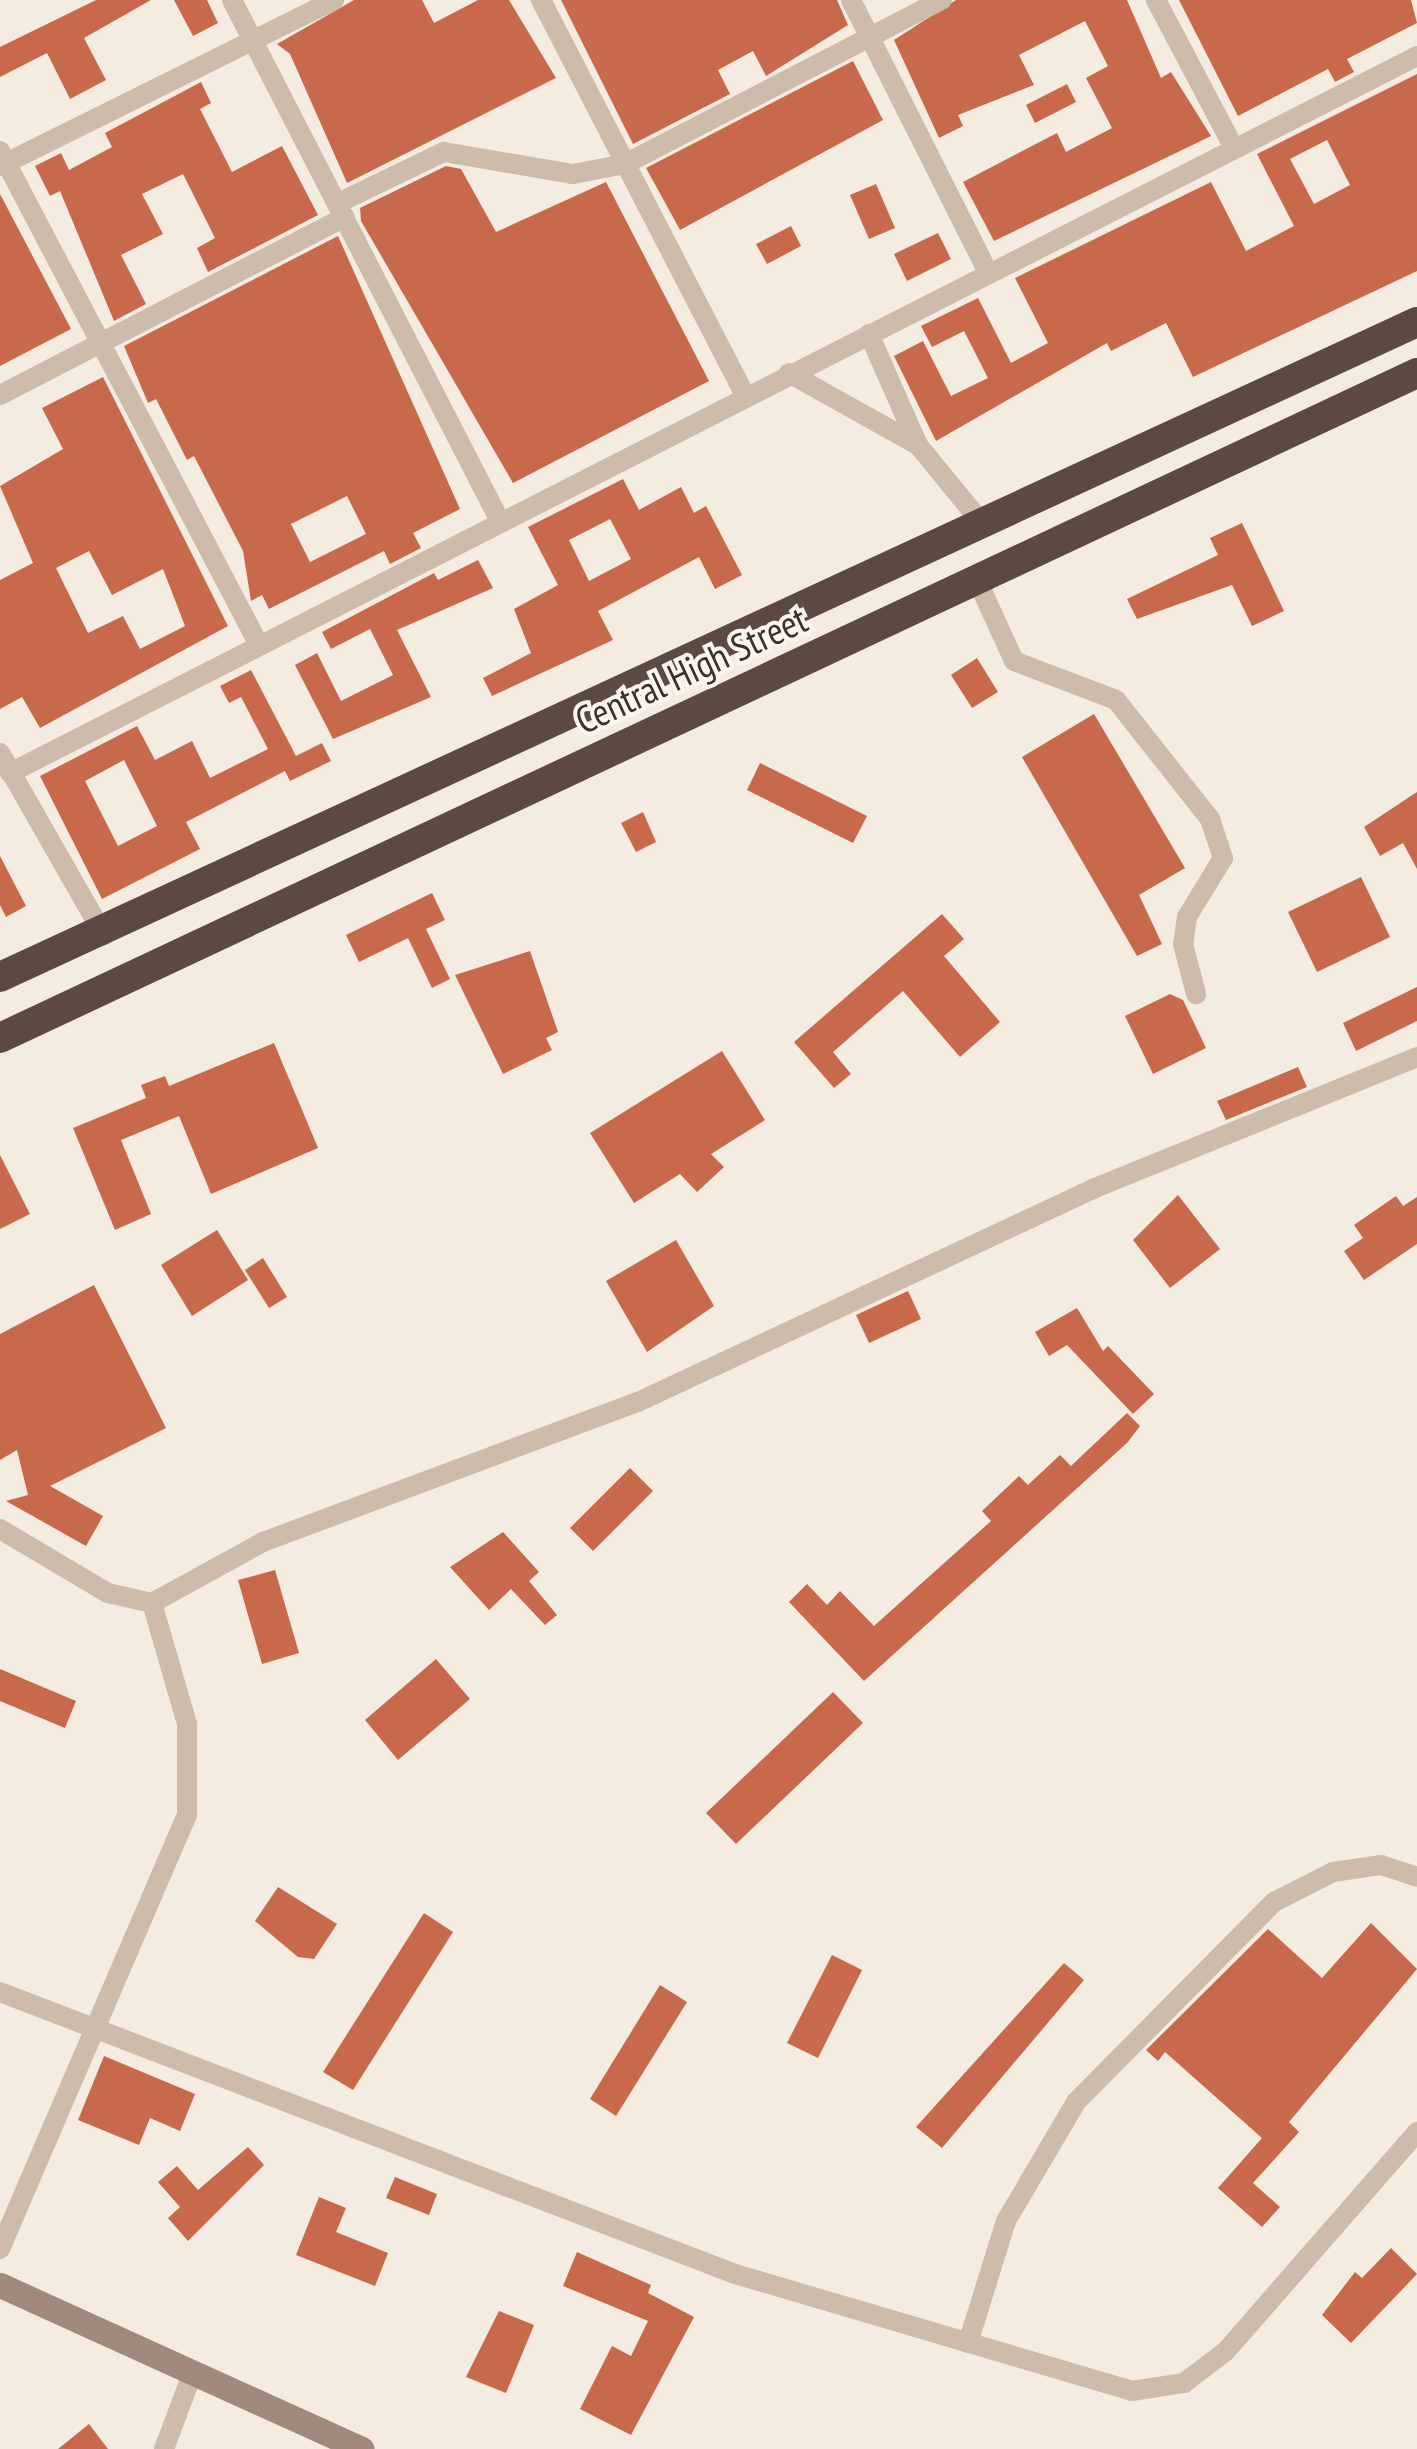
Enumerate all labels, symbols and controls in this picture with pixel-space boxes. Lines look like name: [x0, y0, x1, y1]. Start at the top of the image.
street label: Central High Street: [568, 595, 814, 743]

